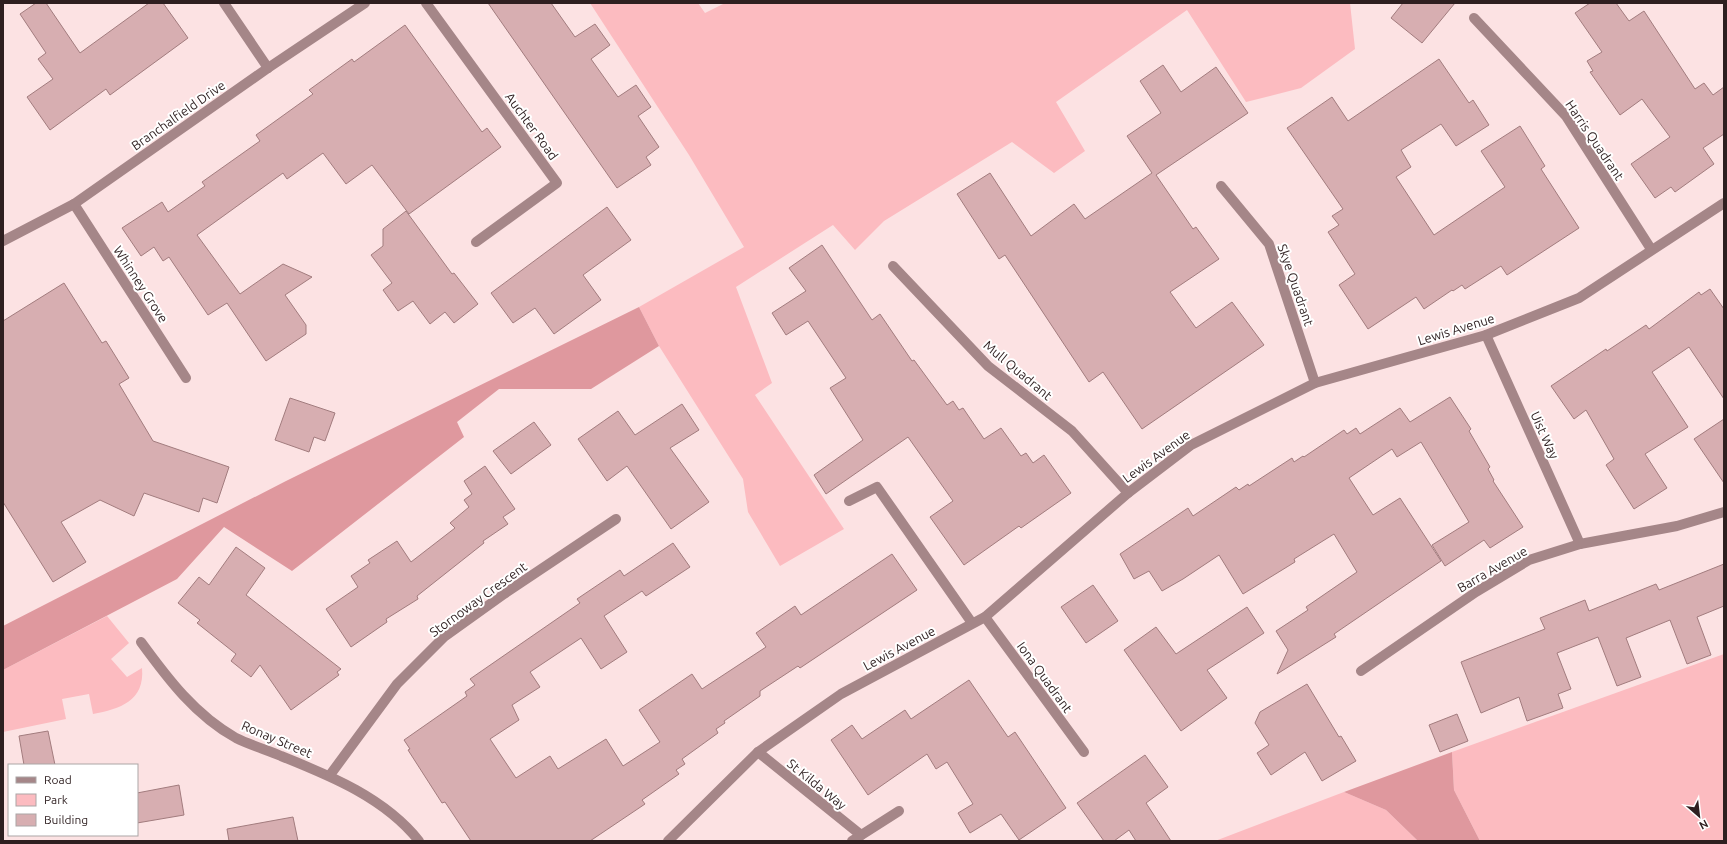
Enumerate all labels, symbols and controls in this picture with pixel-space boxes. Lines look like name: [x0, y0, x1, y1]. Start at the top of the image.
street label: Branchalfield Drive: [129, 77, 227, 153]
street label: Auchter Road: [503, 90, 561, 162]
street label: Harris Quadrant: [1562, 97, 1627, 183]
street label: Skye Quadrant: [1274, 242, 1317, 328]
street label: Whinney Grove: [111, 243, 171, 325]
street label: Lewis Avenue: [1416, 311, 1496, 347]
street label: Mull Quadrant: [981, 337, 1055, 403]
street label: Uist Way: [1528, 409, 1562, 461]
street label: Lewis Avenue: [1120, 427, 1192, 485]
street label: Barra Avenue: [1455, 543, 1529, 595]
street label: Stornoway Crescent: [427, 559, 529, 639]
street label: Lewis Avenue: [861, 623, 937, 673]
street label: Iona Quadrant: [1014, 639, 1075, 716]
street label: Ronay Street: [240, 718, 314, 760]
street label: St Kilda Way: [785, 756, 849, 812]
legend: [8, 764, 138, 836]
text: Road: [44, 773, 72, 786]
text: Park: [44, 793, 68, 806]
north arrow: [1679, 796, 1719, 836]
text: Building: [44, 813, 88, 826]
text: N: [1697, 818, 1710, 832]

